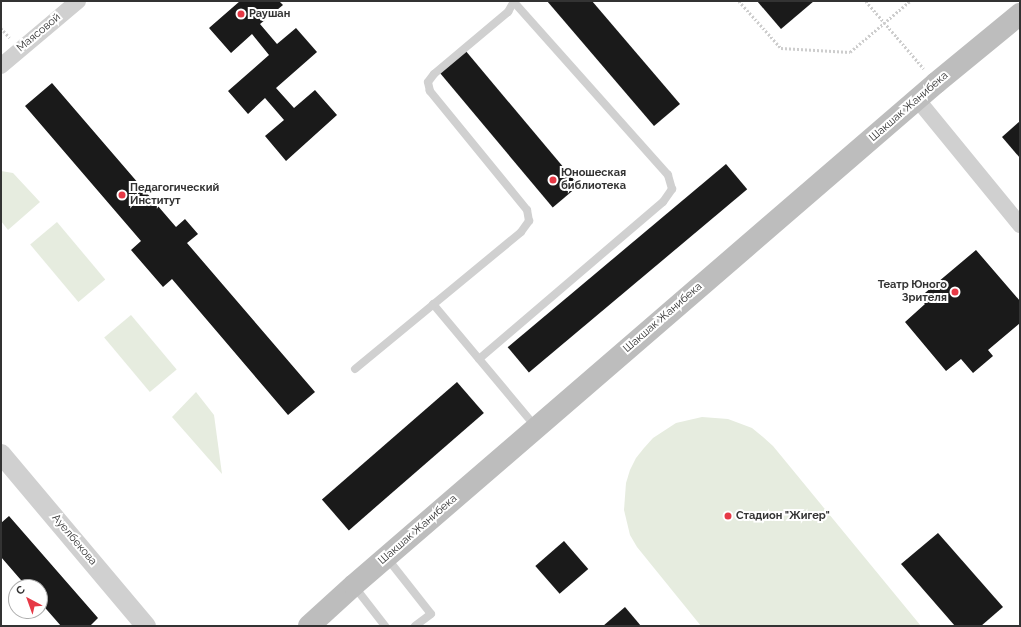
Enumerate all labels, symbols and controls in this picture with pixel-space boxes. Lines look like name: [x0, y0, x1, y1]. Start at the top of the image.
place label: Раушан: [249, 7, 290, 21]
marker: Раушан: [236, 9, 246, 19]
street label: Маясовой: [15, 11, 63, 55]
street label: Шакшак Жанибека: [867, 69, 951, 145]
place label: Юношеская библиотека: [561, 167, 626, 193]
marker: Юношеская библиотека: [548, 175, 558, 185]
place label: Педагогический Институт: [130, 182, 219, 208]
marker: Педагогический Институт: [117, 190, 127, 200]
place label: Театр Юного Зрителя: [878, 279, 947, 305]
street label: Шакшак Жанибека: [621, 280, 705, 356]
marker: Театр Юного Зрителя: [950, 287, 960, 297]
street label: Шакшак Жанибека: [376, 492, 460, 568]
place label: Стадион "Жигер": [736, 509, 830, 523]
marker: Стадион "Жигер": [723, 511, 733, 521]
street label: Ауелбекова: [49, 512, 99, 568]
north arrow: [8, 579, 48, 619]
text: С: [13, 583, 28, 598]

